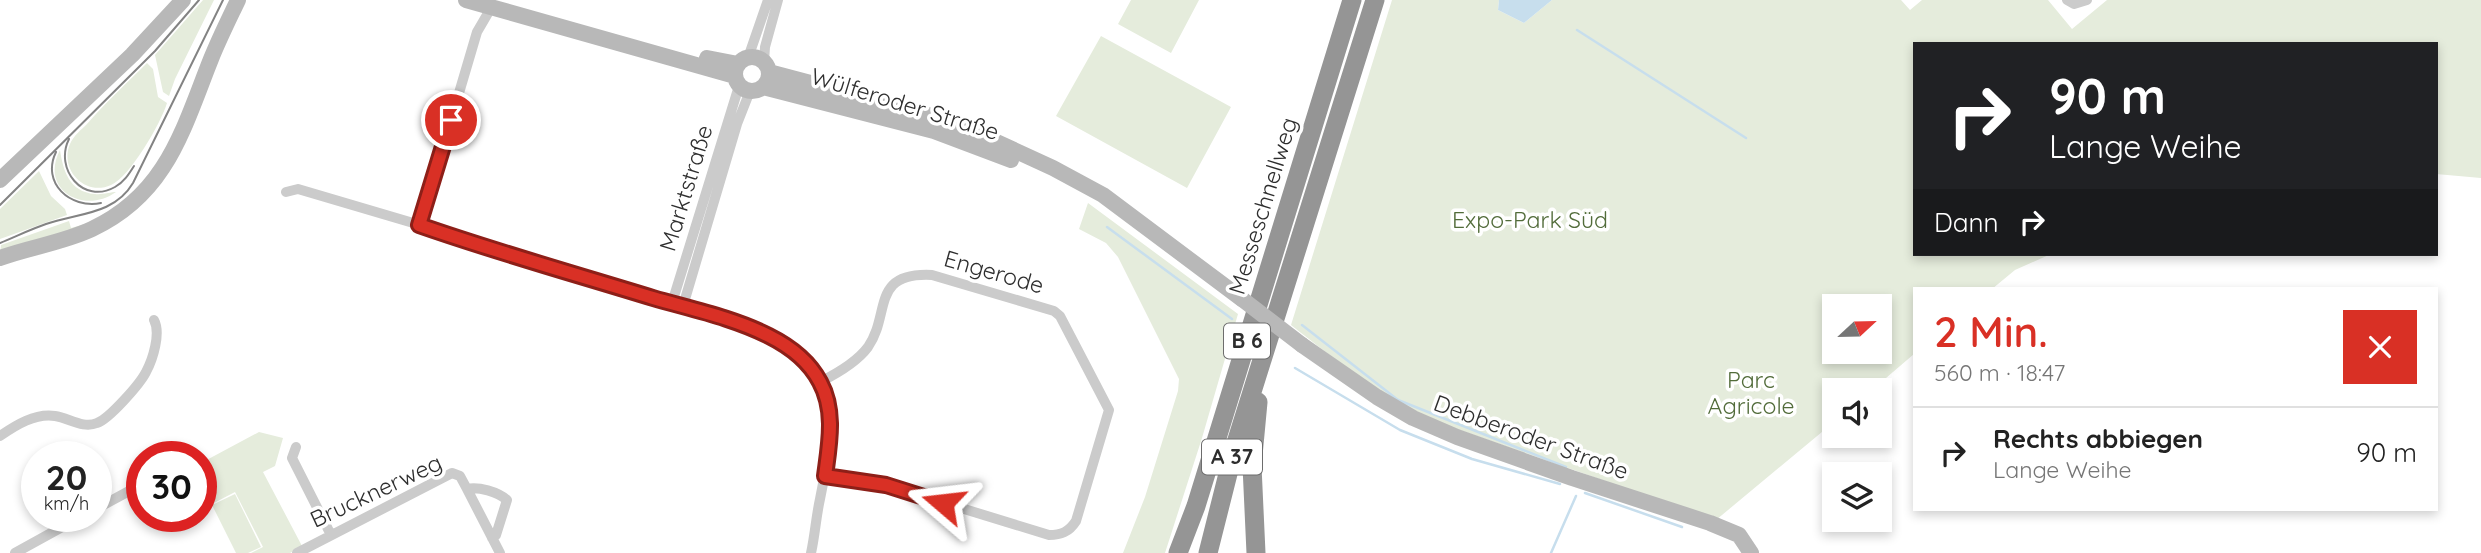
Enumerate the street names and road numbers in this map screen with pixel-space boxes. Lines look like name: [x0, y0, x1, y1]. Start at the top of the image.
street label: Wülferoder Straße: [808, 61, 1003, 146]
street label: Messeschnellweg: [1222, 114, 1303, 298]
street label: Marktstraße: [653, 121, 718, 254]
street label: Engerode: [941, 243, 1047, 300]
road number: B 6: [1224, 324, 1270, 358]
street label: Debberoder Straße: [1430, 388, 1632, 485]
road number: A 37: [1202, 440, 1262, 475]
street label: Brucknerweg: [305, 447, 446, 534]

